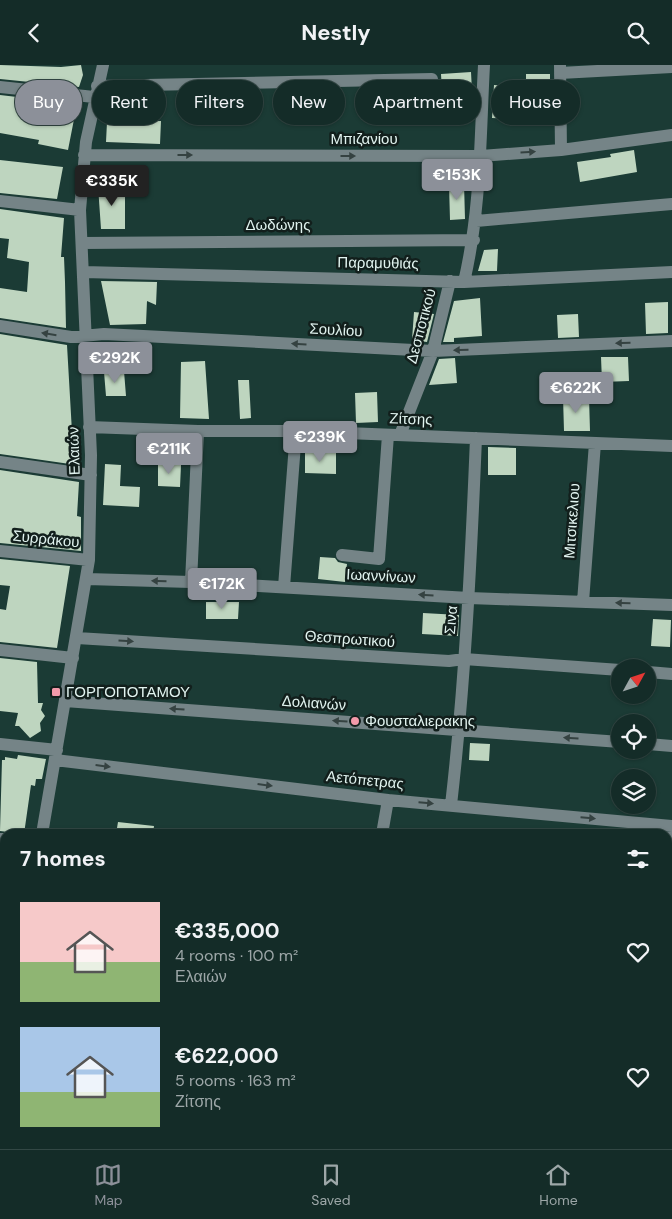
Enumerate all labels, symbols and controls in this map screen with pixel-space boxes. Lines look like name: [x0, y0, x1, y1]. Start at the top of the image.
text: Nestly: [301, 18, 371, 47]
icon: back: [20, 19, 48, 47]
icon: search: [624, 19, 652, 47]
chip: Buy: [15, 80, 82, 125]
chip: Rent: [92, 80, 166, 125]
chip: Filters: [176, 80, 263, 125]
chip: New: [273, 80, 345, 125]
chip: Apartment: [355, 80, 481, 125]
chip: House: [491, 80, 580, 125]
street label: Μπιζανίου: [330, 129, 398, 149]
one-way arrow: [520, 148, 536, 156]
one-way arrow: [178, 151, 194, 159]
one-way arrow: [340, 152, 356, 160]
pin: €153K: [422, 159, 492, 201]
text: €153K: [433, 164, 481, 185]
pin: €335K: [77, 165, 147, 207]
text: €335K: [86, 170, 138, 191]
street label: Δωδώνης: [246, 215, 310, 235]
street label: Παραμυθιάς: [337, 252, 419, 274]
street label: Δεσποτικού: [401, 286, 441, 366]
street label: Σουλίου: [309, 319, 363, 341]
one-way arrow: [41, 330, 57, 338]
one-way arrow: [615, 339, 631, 347]
one-way arrow: [290, 340, 306, 348]
pin: €292K: [80, 341, 150, 384]
one-way arrow: [453, 346, 469, 354]
text: €292K: [89, 347, 141, 368]
pin: €622K: [541, 371, 611, 414]
text: €622K: [550, 377, 602, 398]
street label: Ζίτσης: [389, 408, 433, 430]
pin: €239K: [285, 421, 355, 463]
street label: Ελαιών: [63, 426, 85, 476]
text: €239K: [294, 426, 346, 447]
pin: €211K: [134, 433, 204, 475]
text: €211K: [147, 438, 191, 459]
street label: Μιτσικελιου: [559, 483, 585, 559]
street label: Συρράκου: [12, 526, 80, 552]
street label: Ιωαννίνων: [346, 564, 416, 588]
pin: €172K: [187, 567, 257, 610]
text: €172K: [199, 573, 245, 594]
one-way arrow: [151, 576, 167, 584]
one-way arrow: [418, 591, 434, 599]
one-way arrow: [615, 599, 631, 607]
street label: Σινα: [440, 604, 462, 635]
street label: Θεσπρωτικού: [304, 626, 396, 652]
one-way arrow: [118, 638, 134, 646]
north arrow: [611, 659, 656, 704]
map controls: [611, 659, 656, 814]
place label: ΓΟΡΓΟΠΟΤΑΜΟΥ: [66, 682, 190, 702]
marker: ΓΟΡΓΟΠΟΤΑΜΟΥ: [50, 686, 62, 698]
street label: Δολιανών: [281, 691, 347, 715]
one-way arrow: [169, 705, 185, 713]
place label: Φουσταλιερακης: [365, 711, 475, 731]
button: locate: [611, 714, 656, 759]
marker: Φουσταλιερακης: [349, 715, 361, 727]
one-way arrow: [331, 717, 347, 725]
one-way arrow: [563, 734, 579, 742]
one-way arrow: [96, 762, 112, 770]
street label: Αετόπετρας: [325, 766, 405, 794]
button: layers: [611, 769, 656, 814]
one-way arrow: [257, 781, 273, 789]
one-way arrow: [418, 799, 434, 807]
one-way arrow: [580, 814, 596, 822]
text: 7 homes: [20, 845, 106, 873]
icon: filters: [624, 845, 652, 873]
text: €335,000: [175, 917, 280, 945]
icon: home: [60, 922, 120, 982]
icon: heart: [624, 938, 652, 966]
text: 4 rooms · 100 m²: [175, 945, 298, 966]
text: Ελαιών: [175, 966, 227, 987]
text: €622,000: [175, 1042, 278, 1070]
icon: home: [60, 1047, 120, 1107]
icon: heart: [624, 1063, 652, 1091]
text: 5 rooms · 163 m²: [175, 1070, 296, 1091]
text: Ζίτσης: [175, 1091, 221, 1112]
tab: Map: [94, 1161, 123, 1209]
tab: Saved: [311, 1161, 351, 1209]
tab: Home: [539, 1161, 578, 1209]

